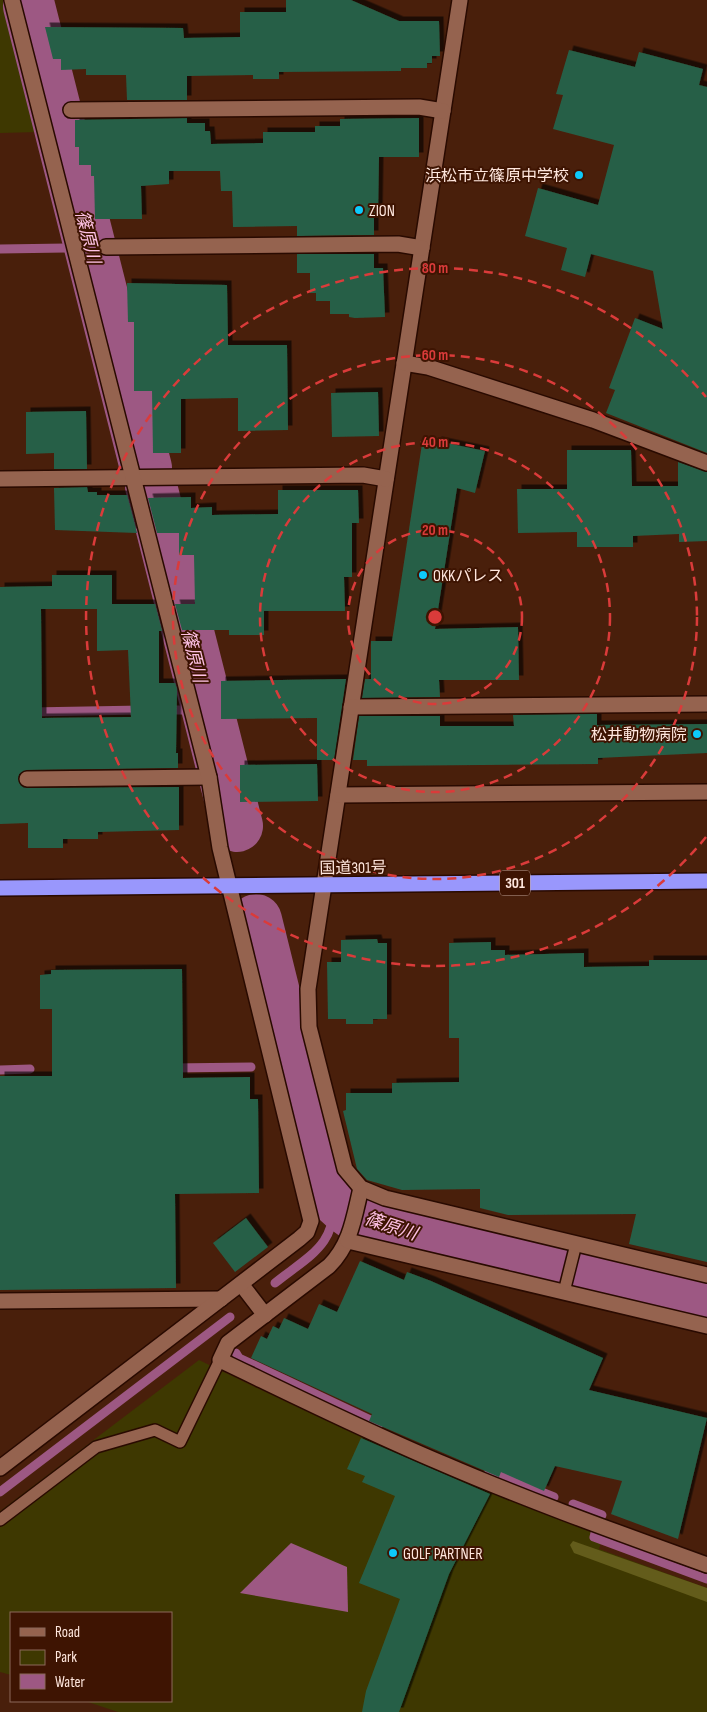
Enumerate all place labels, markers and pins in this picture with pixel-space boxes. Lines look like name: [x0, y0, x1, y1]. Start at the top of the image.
place label: 浜松市立篠原中学校: [425, 167, 569, 186]
marker: 浜松市立篠原中学校: [573, 169, 585, 181]
place label: ZION: [369, 202, 395, 221]
marker: ZION: [353, 204, 365, 216]
place label: OKKパレス: [433, 567, 503, 586]
marker: OKKパレス: [417, 569, 429, 581]
centre of rings: [426, 608, 444, 626]
place label: 松井動物病院: [591, 726, 687, 745]
marker: 松井動物病院: [691, 728, 703, 740]
place label: GOLF PARTNER: [403, 1545, 483, 1564]
marker: GOLF PARTNER: [387, 1547, 399, 1559]

